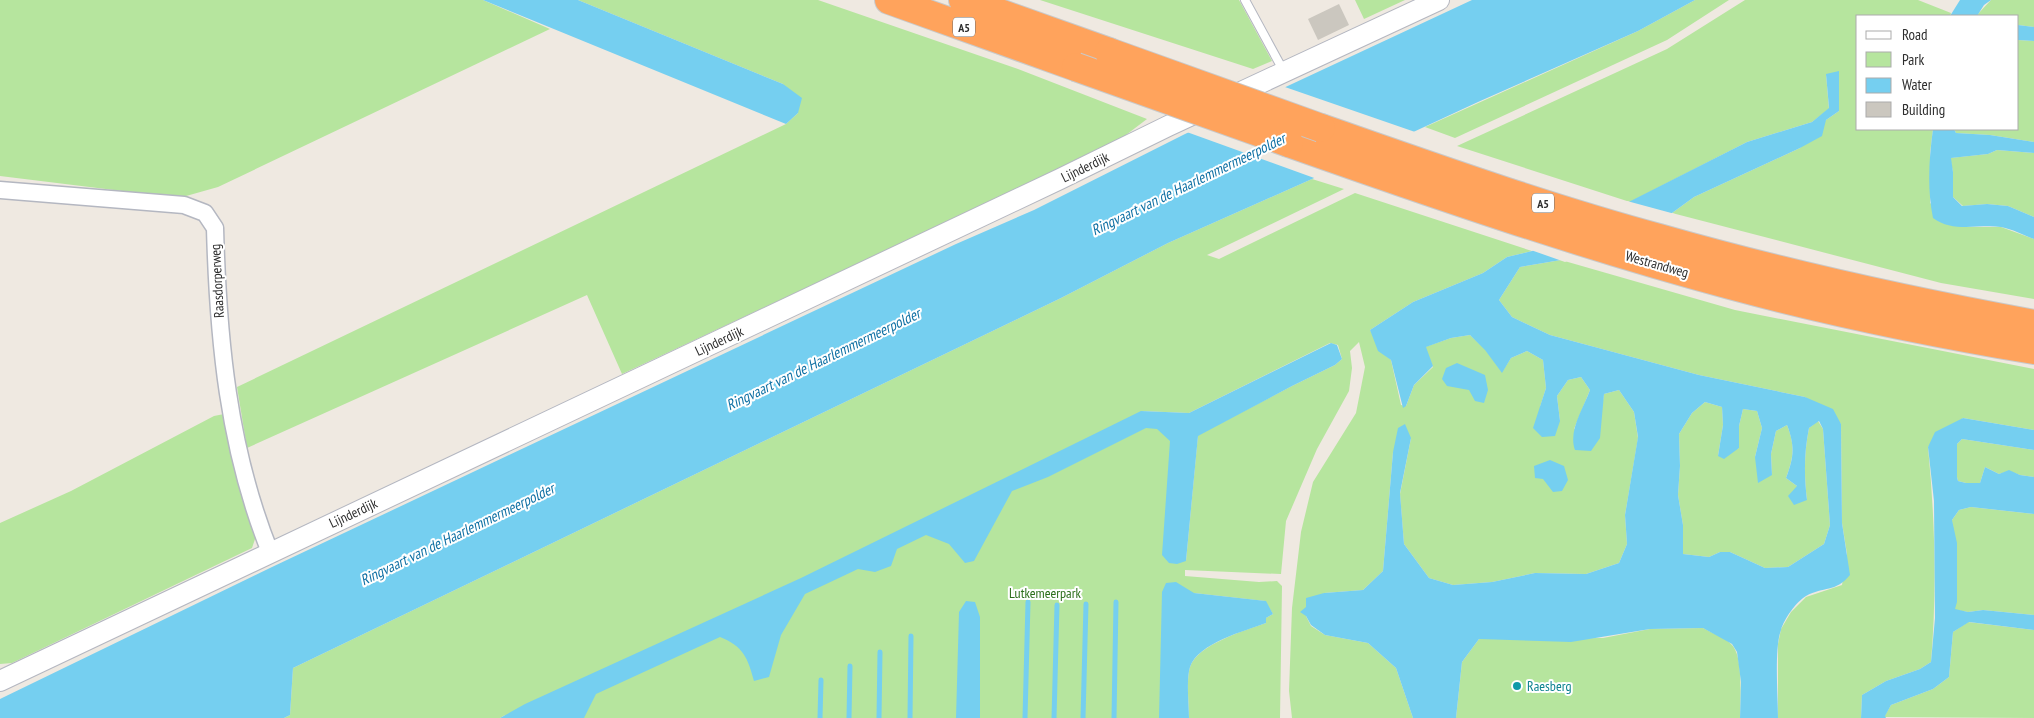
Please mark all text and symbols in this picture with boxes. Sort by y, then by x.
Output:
legend [1856,15,2019,130]
road number: A5 [953,18,975,36]
text: Road [1902,25,1928,44]
text: Park [1902,50,1924,69]
text: Water [1902,75,1933,94]
text: Building [1902,100,1945,119]
water label: Ringvaart van de Haarlemmermeerpolder [1088,128,1290,239]
street label: Lijnderdijk [1058,147,1112,186]
road number: A5 [1532,194,1554,212]
street label: Raasdorperweg [206,243,228,319]
street label: Westrandweg [1623,246,1691,282]
water label: Ringvaart van de Haarlemmermeerpolder [723,303,925,414]
street label: Lijnderdijk [692,322,747,360]
water label: Ringvaart van de Haarlemmermeerpolder [357,478,559,589]
street label: Lijnderdijk [326,494,381,532]
park label: Lutkemeerpark [1009,584,1082,602]
place label: Raesberg [1527,677,1572,695]
marker: Raesberg [1511,680,1523,692]

